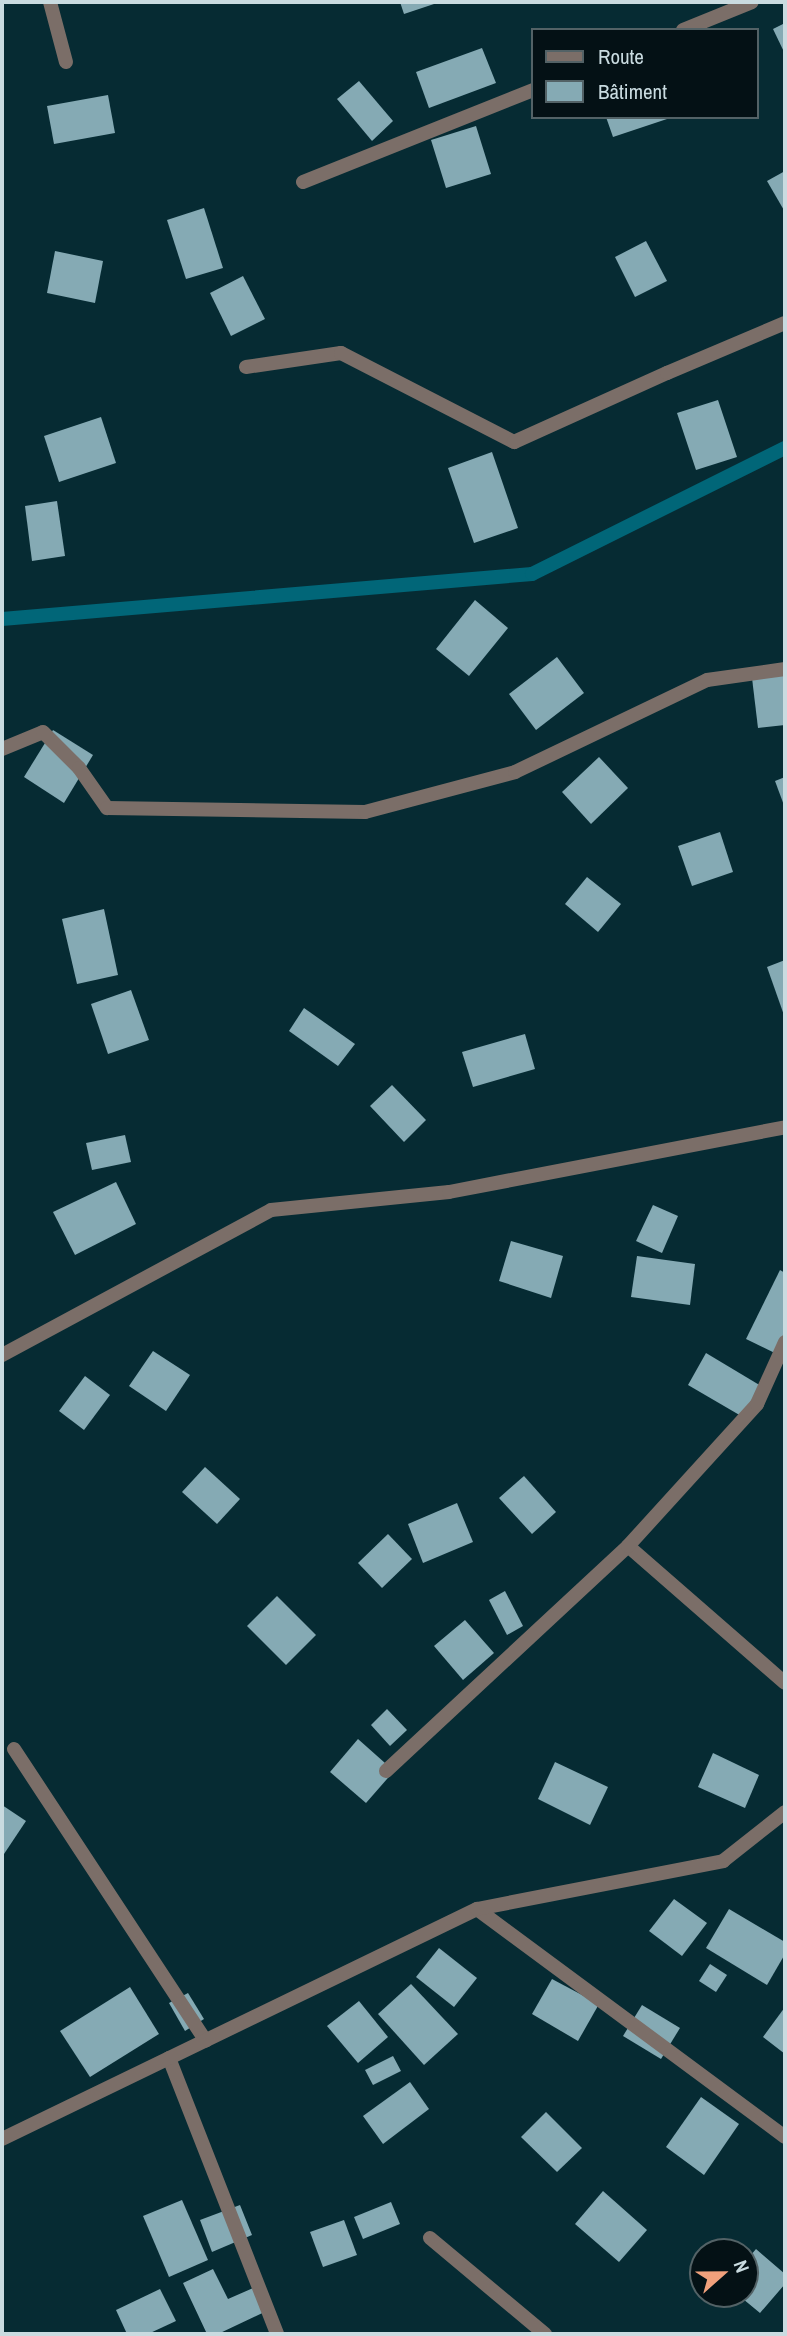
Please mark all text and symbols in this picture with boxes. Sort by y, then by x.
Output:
legend [532,28,759,119]
text: Route [598,42,644,71]
text: Bâtiment [598,77,667,106]
north arrow [689,2238,759,2308]
text: N [728,2256,756,2276]

